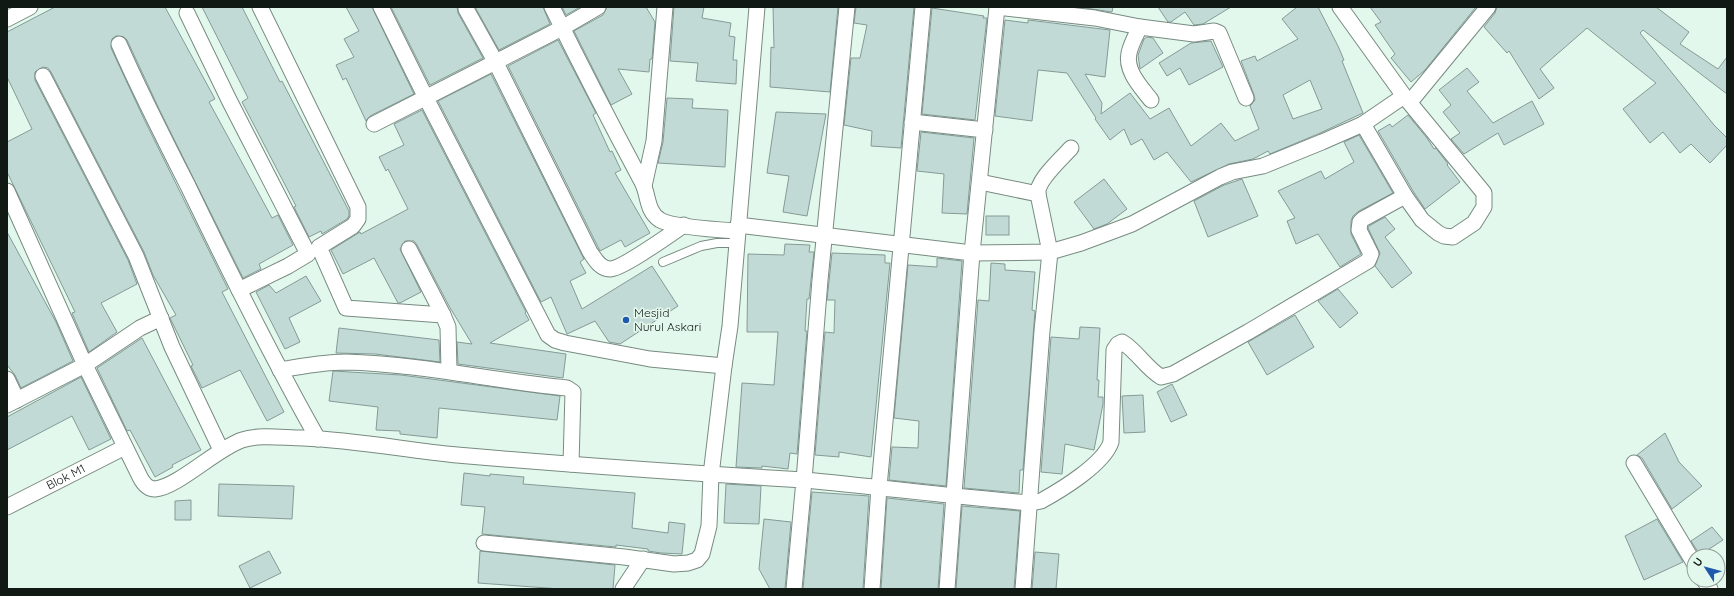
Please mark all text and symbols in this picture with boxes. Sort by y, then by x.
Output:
place label: Mesjid Nurul Askari [634,305,701,334]
marker: Mesjid Nurul Askari [621,315,631,325]
street label: Blok M1 [44,460,88,493]
north arrow [1686,548,1726,588]
text: U [1690,555,1706,569]

